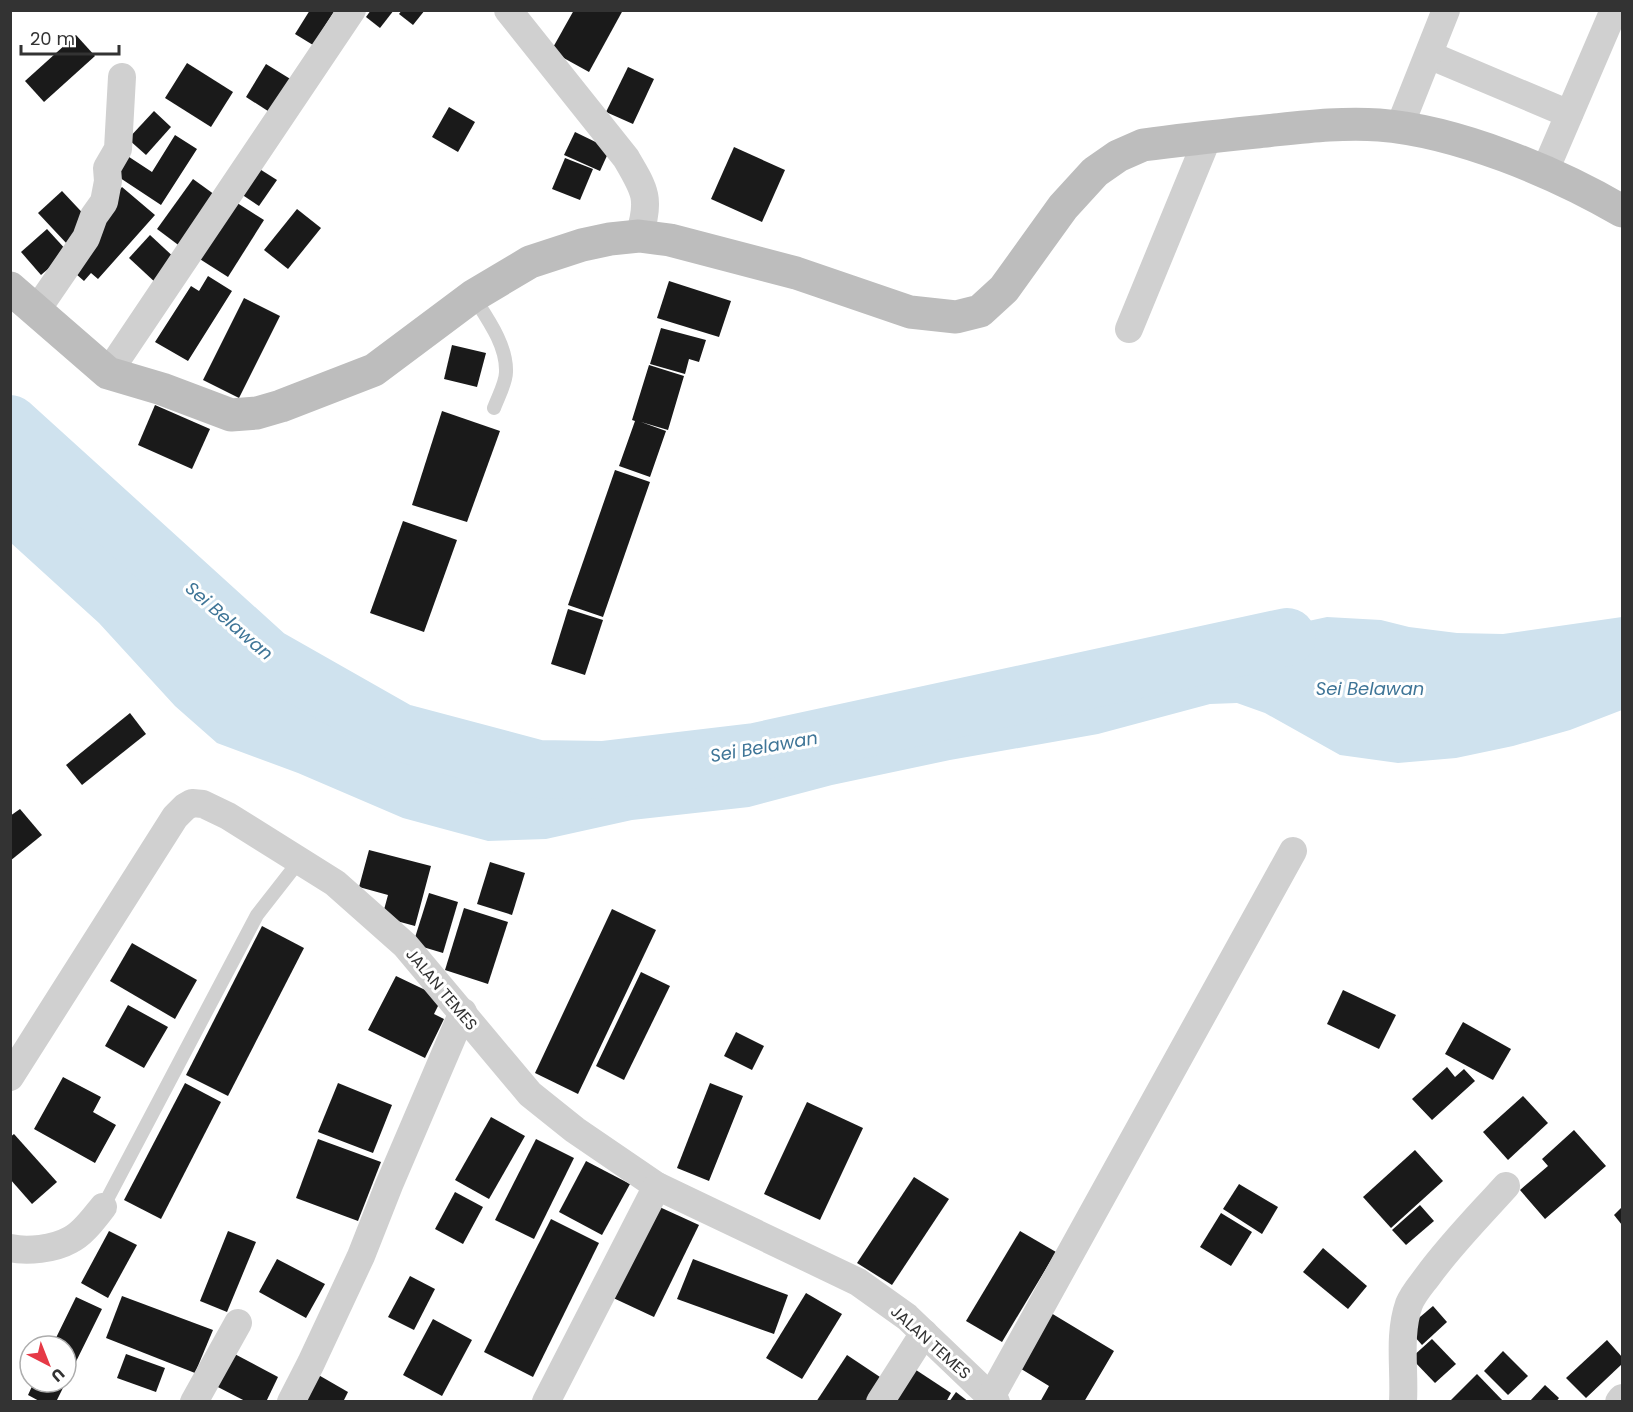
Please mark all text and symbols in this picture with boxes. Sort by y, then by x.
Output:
scale bar [21,18,118,56]
text: 20 m [30,26,75,51]
water label: Sei Belawan [180,576,279,666]
water label: Sei Belawan [1316,676,1424,701]
water label: Sei Belawan [708,725,820,768]
street label: JALAN TEMES [400,943,483,1035]
street label: JALAN TEMES [886,1300,976,1385]
north arrow [18,1334,78,1394]
text: U [46,1362,70,1387]

